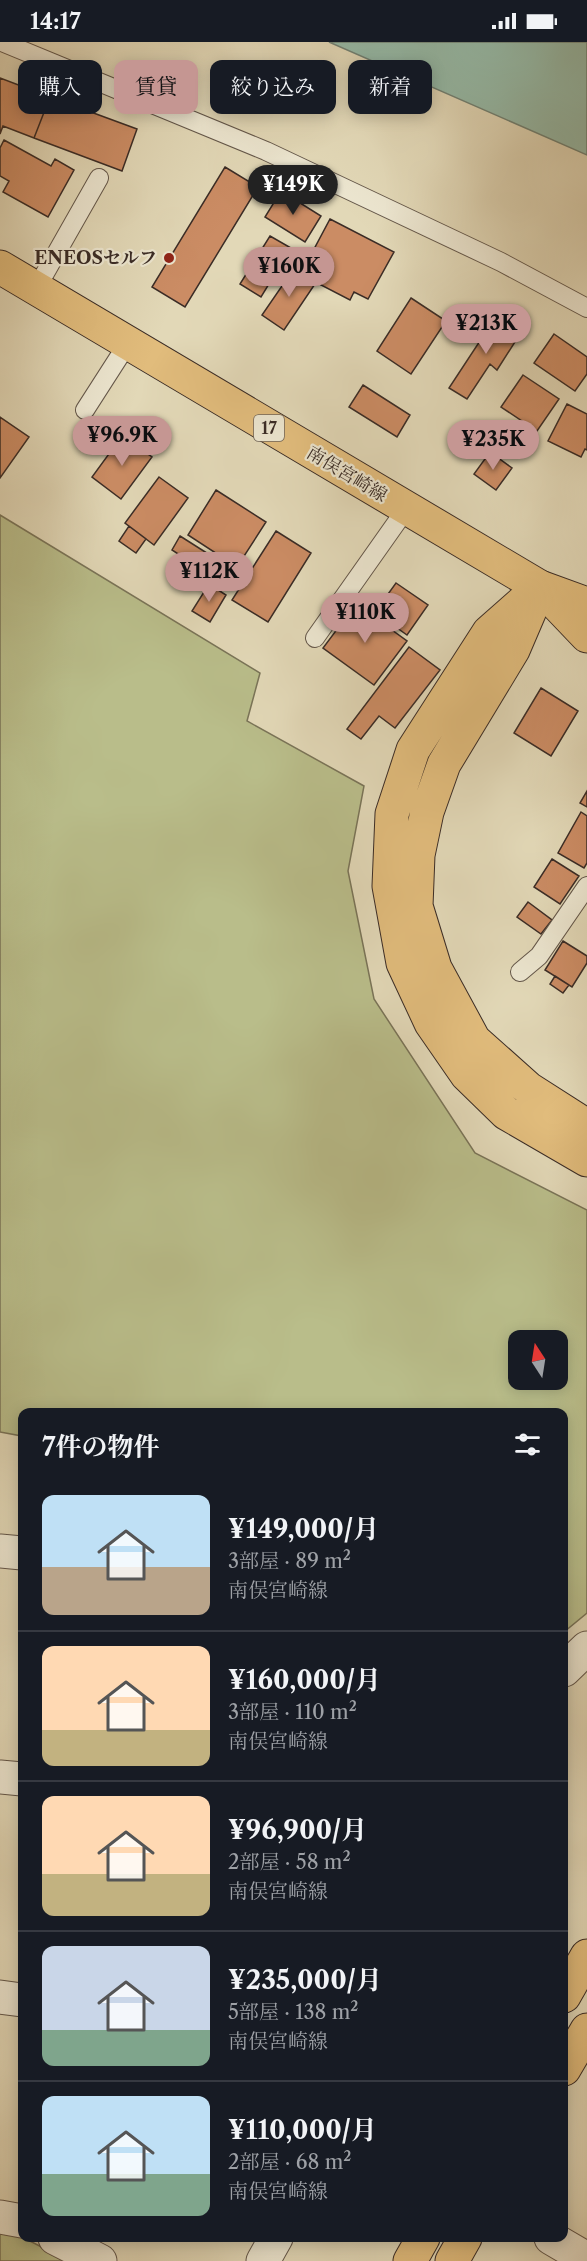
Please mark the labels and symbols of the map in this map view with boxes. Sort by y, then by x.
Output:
pin: ¥149K [251,165,335,216]
place label: ENEOSセルフ [34,247,157,269]
pin: ¥160K [247,247,331,298]
marker: ENEOSセルフ [162,251,176,265]
pin: ¥213K [444,304,528,355]
road number: 17 [254,415,284,441]
pin: ¥96.9K [73,416,171,467]
pin: ¥235K [451,420,535,471]
street label: 南俣宮崎線 [303,441,391,507]
pin: ¥112K [167,552,251,603]
pin: ¥110K [323,593,407,644]
north arrow [508,1330,568,1390]

